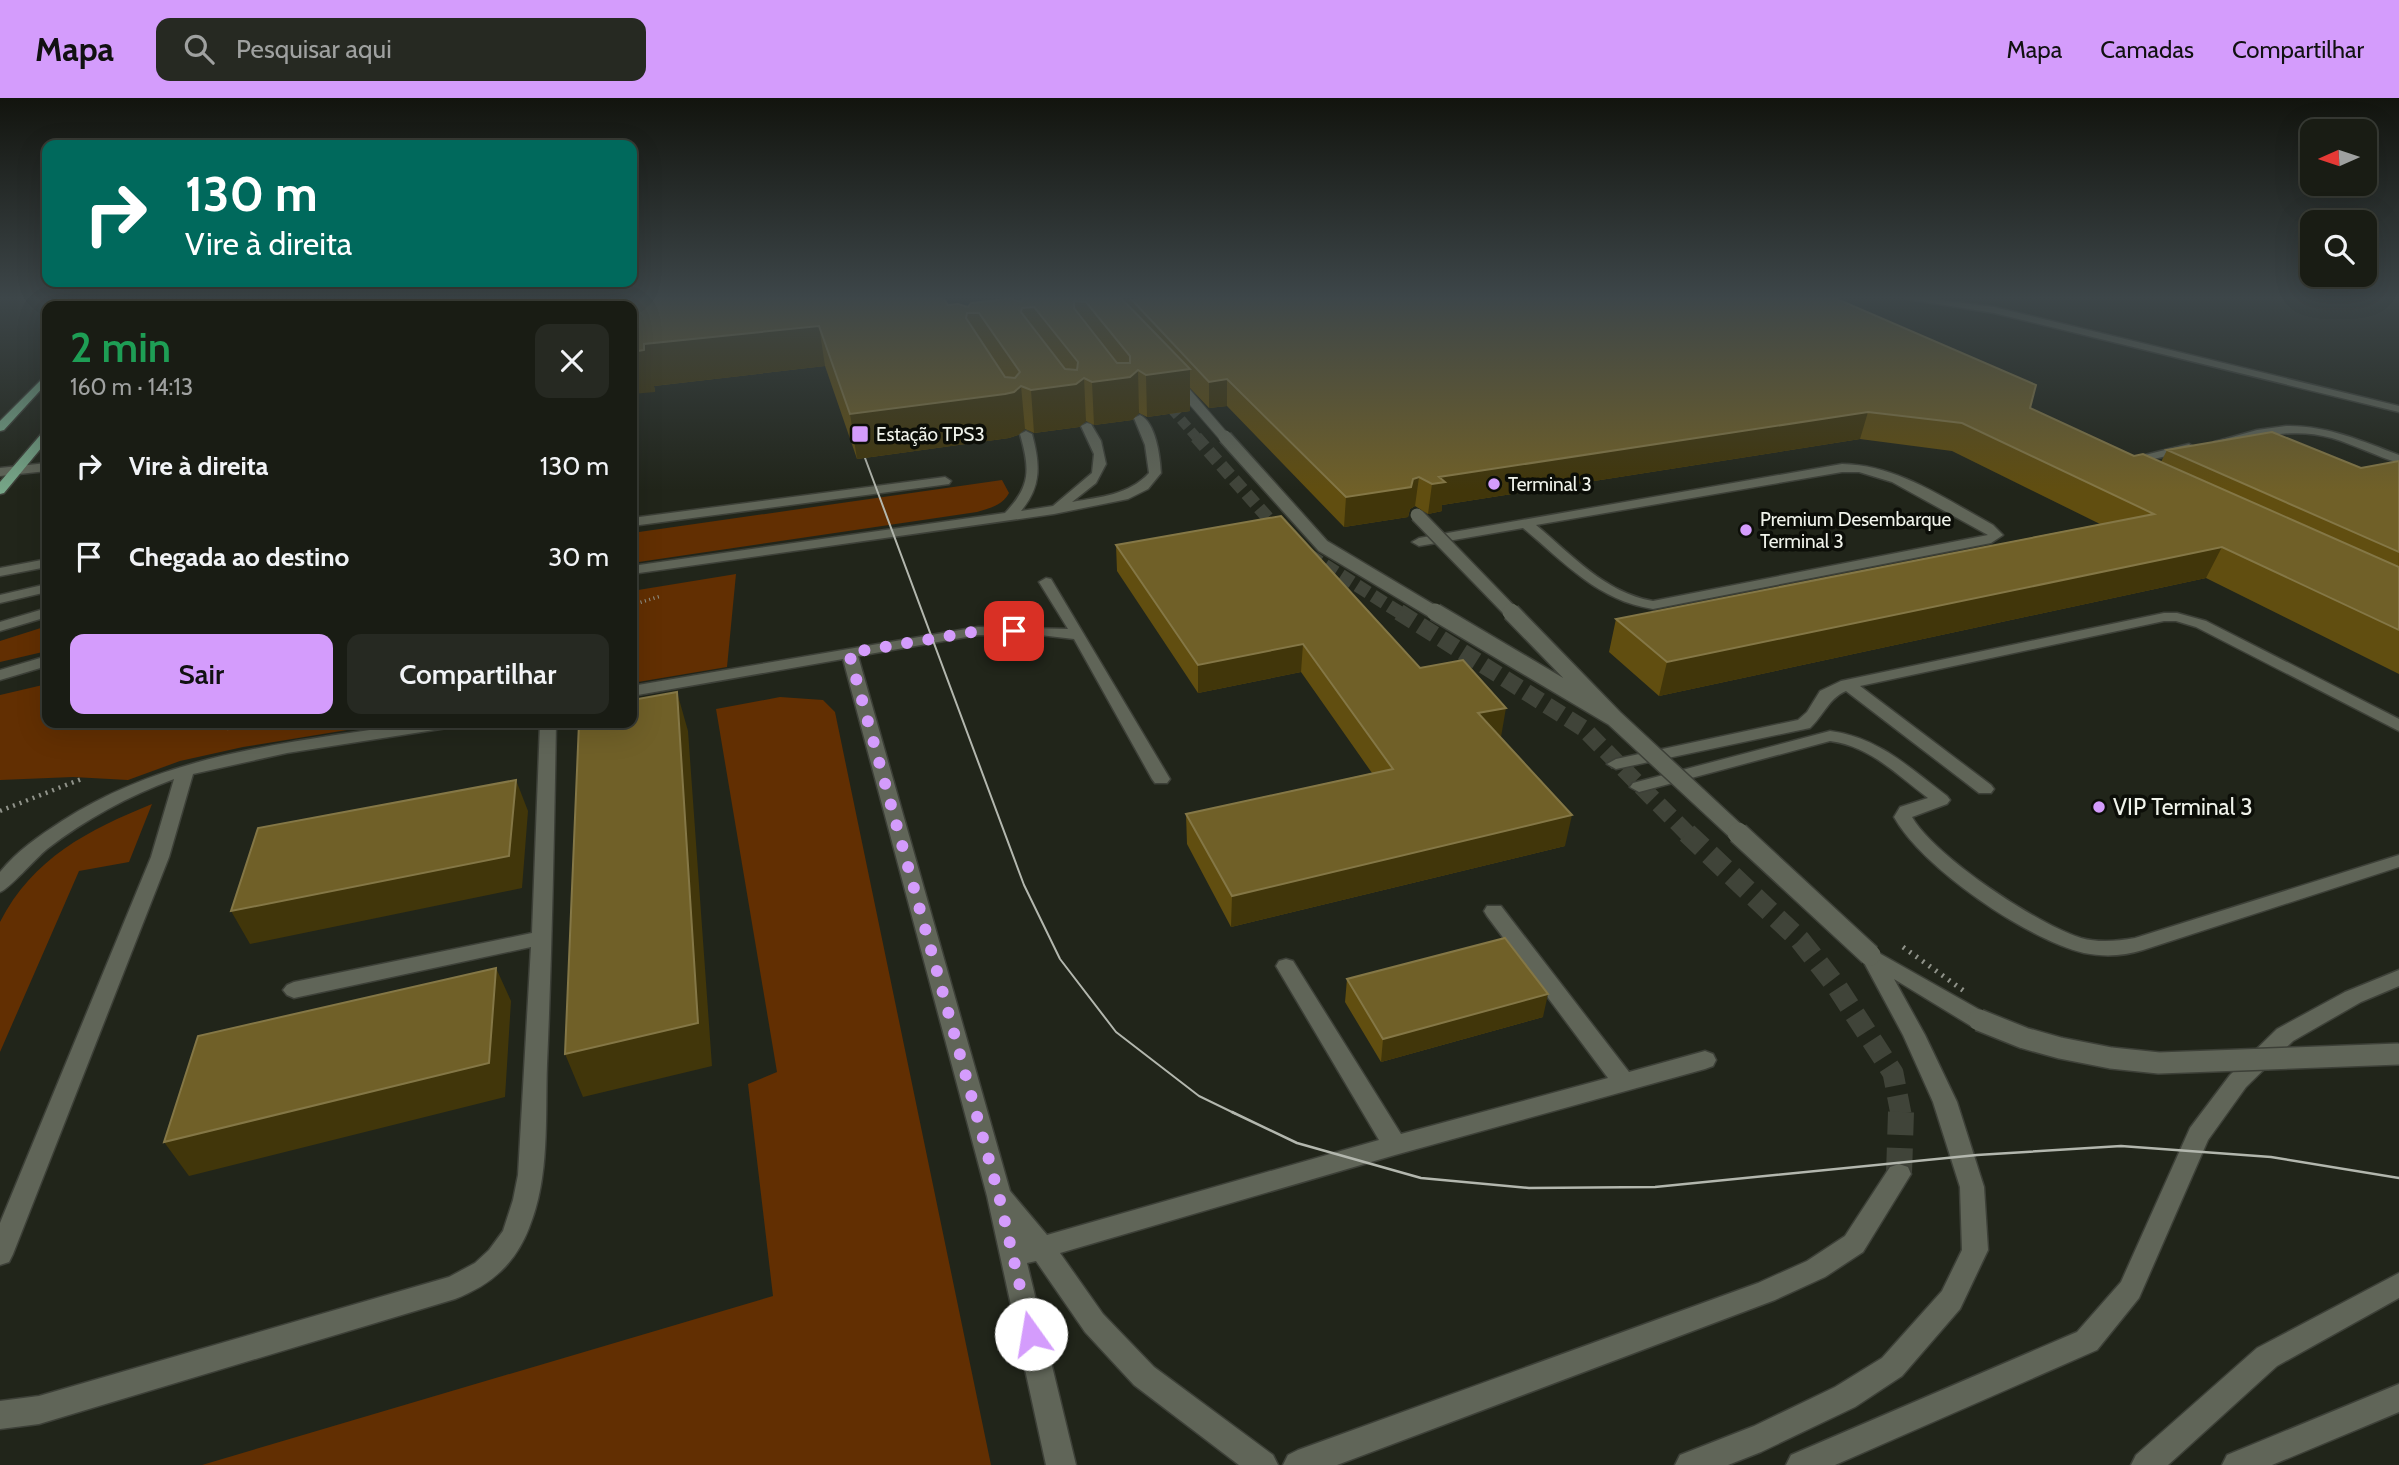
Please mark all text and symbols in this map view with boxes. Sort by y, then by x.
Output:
search box [156,18,646,81]
text: Mapa [35,29,114,69]
icon: search [180,30,218,68]
text: Pesquisar aqui [236,33,392,65]
text: Mapa [2006,35,2062,64]
text: Camadas [2100,35,2194,64]
text: Compartilhar [2232,35,2364,64]
north arrow [2300,119,2376,196]
map controls [2300,119,2377,287]
text: 130 m [185,164,318,223]
icon: right [70,168,161,259]
button: search [2300,210,2377,287]
text: Vire à direita [185,224,352,263]
text: 2 min [70,321,171,373]
button: close [535,324,609,398]
text: 160 m · 14:13 [70,373,193,401]
place label: Estação TPS3 [876,423,985,446]
marker: Estação TPS3 [850,424,870,444]
icon: right [70,447,108,485]
text: Vire à direita [129,450,269,482]
text: 130 m [540,450,609,482]
place label: Terminal 3 [1508,473,1592,496]
marker: Terminal 3 [1486,476,1502,492]
place label: Premium Desembarque Terminal 3 [1760,508,1951,553]
marker: Premium Desembarque Terminal 3 [1738,522,1754,538]
icon: arrive [70,538,108,576]
text: Chegada ao destino [129,541,349,573]
text: 30 m [548,541,609,573]
pin [984,601,1044,661]
icon: arrive [995,612,1033,650]
button: Sair [70,634,333,714]
button: Compartilhar [347,634,609,714]
place label: VIP Terminal 3 [2113,793,2253,821]
marker: VIP Terminal 3 [2091,799,2107,815]
position arrow [994,1297,1068,1371]

